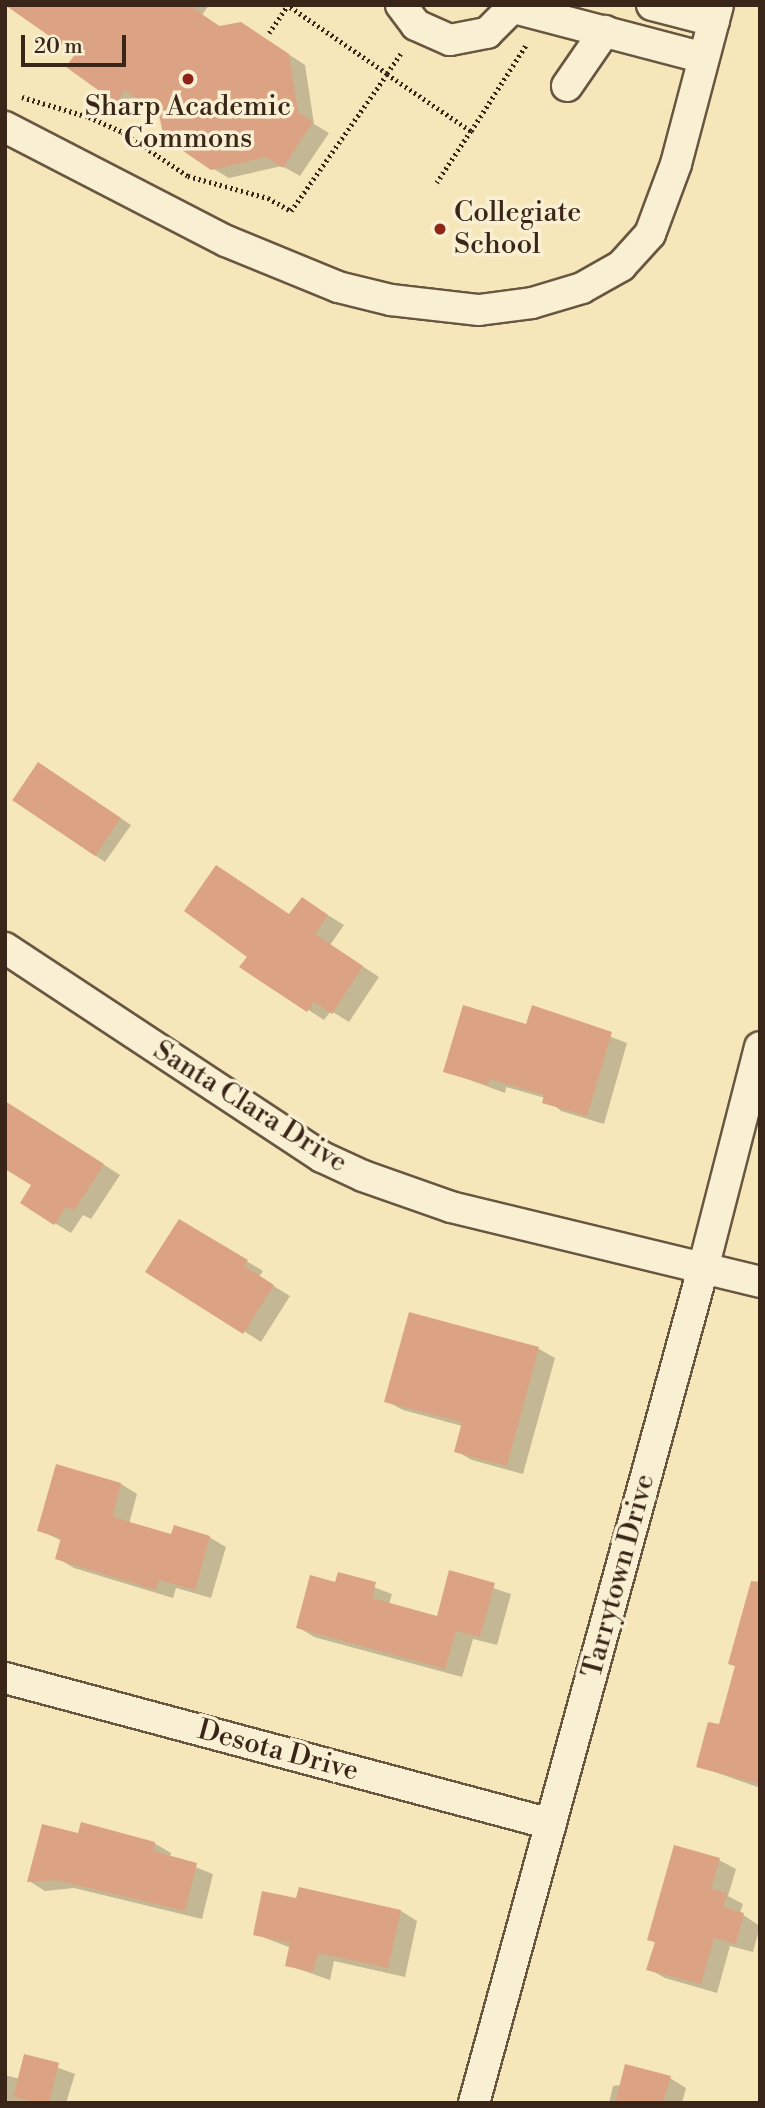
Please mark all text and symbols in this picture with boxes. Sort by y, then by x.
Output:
scale bar [24,21,130,65]
text: 20 m [34,34,83,60]
marker: Sharp Academic Commons [180,71,196,87]
place label: Sharp Academic Commons [85,90,291,156]
place label: Collegiate School [454,196,581,262]
marker: Collegiate School [432,221,448,237]
street label: Santa Clara Drive [147,1034,353,1180]
street label: Tarrytown Drive [576,1471,662,1681]
street label: Desota Drive [194,1713,362,1789]

